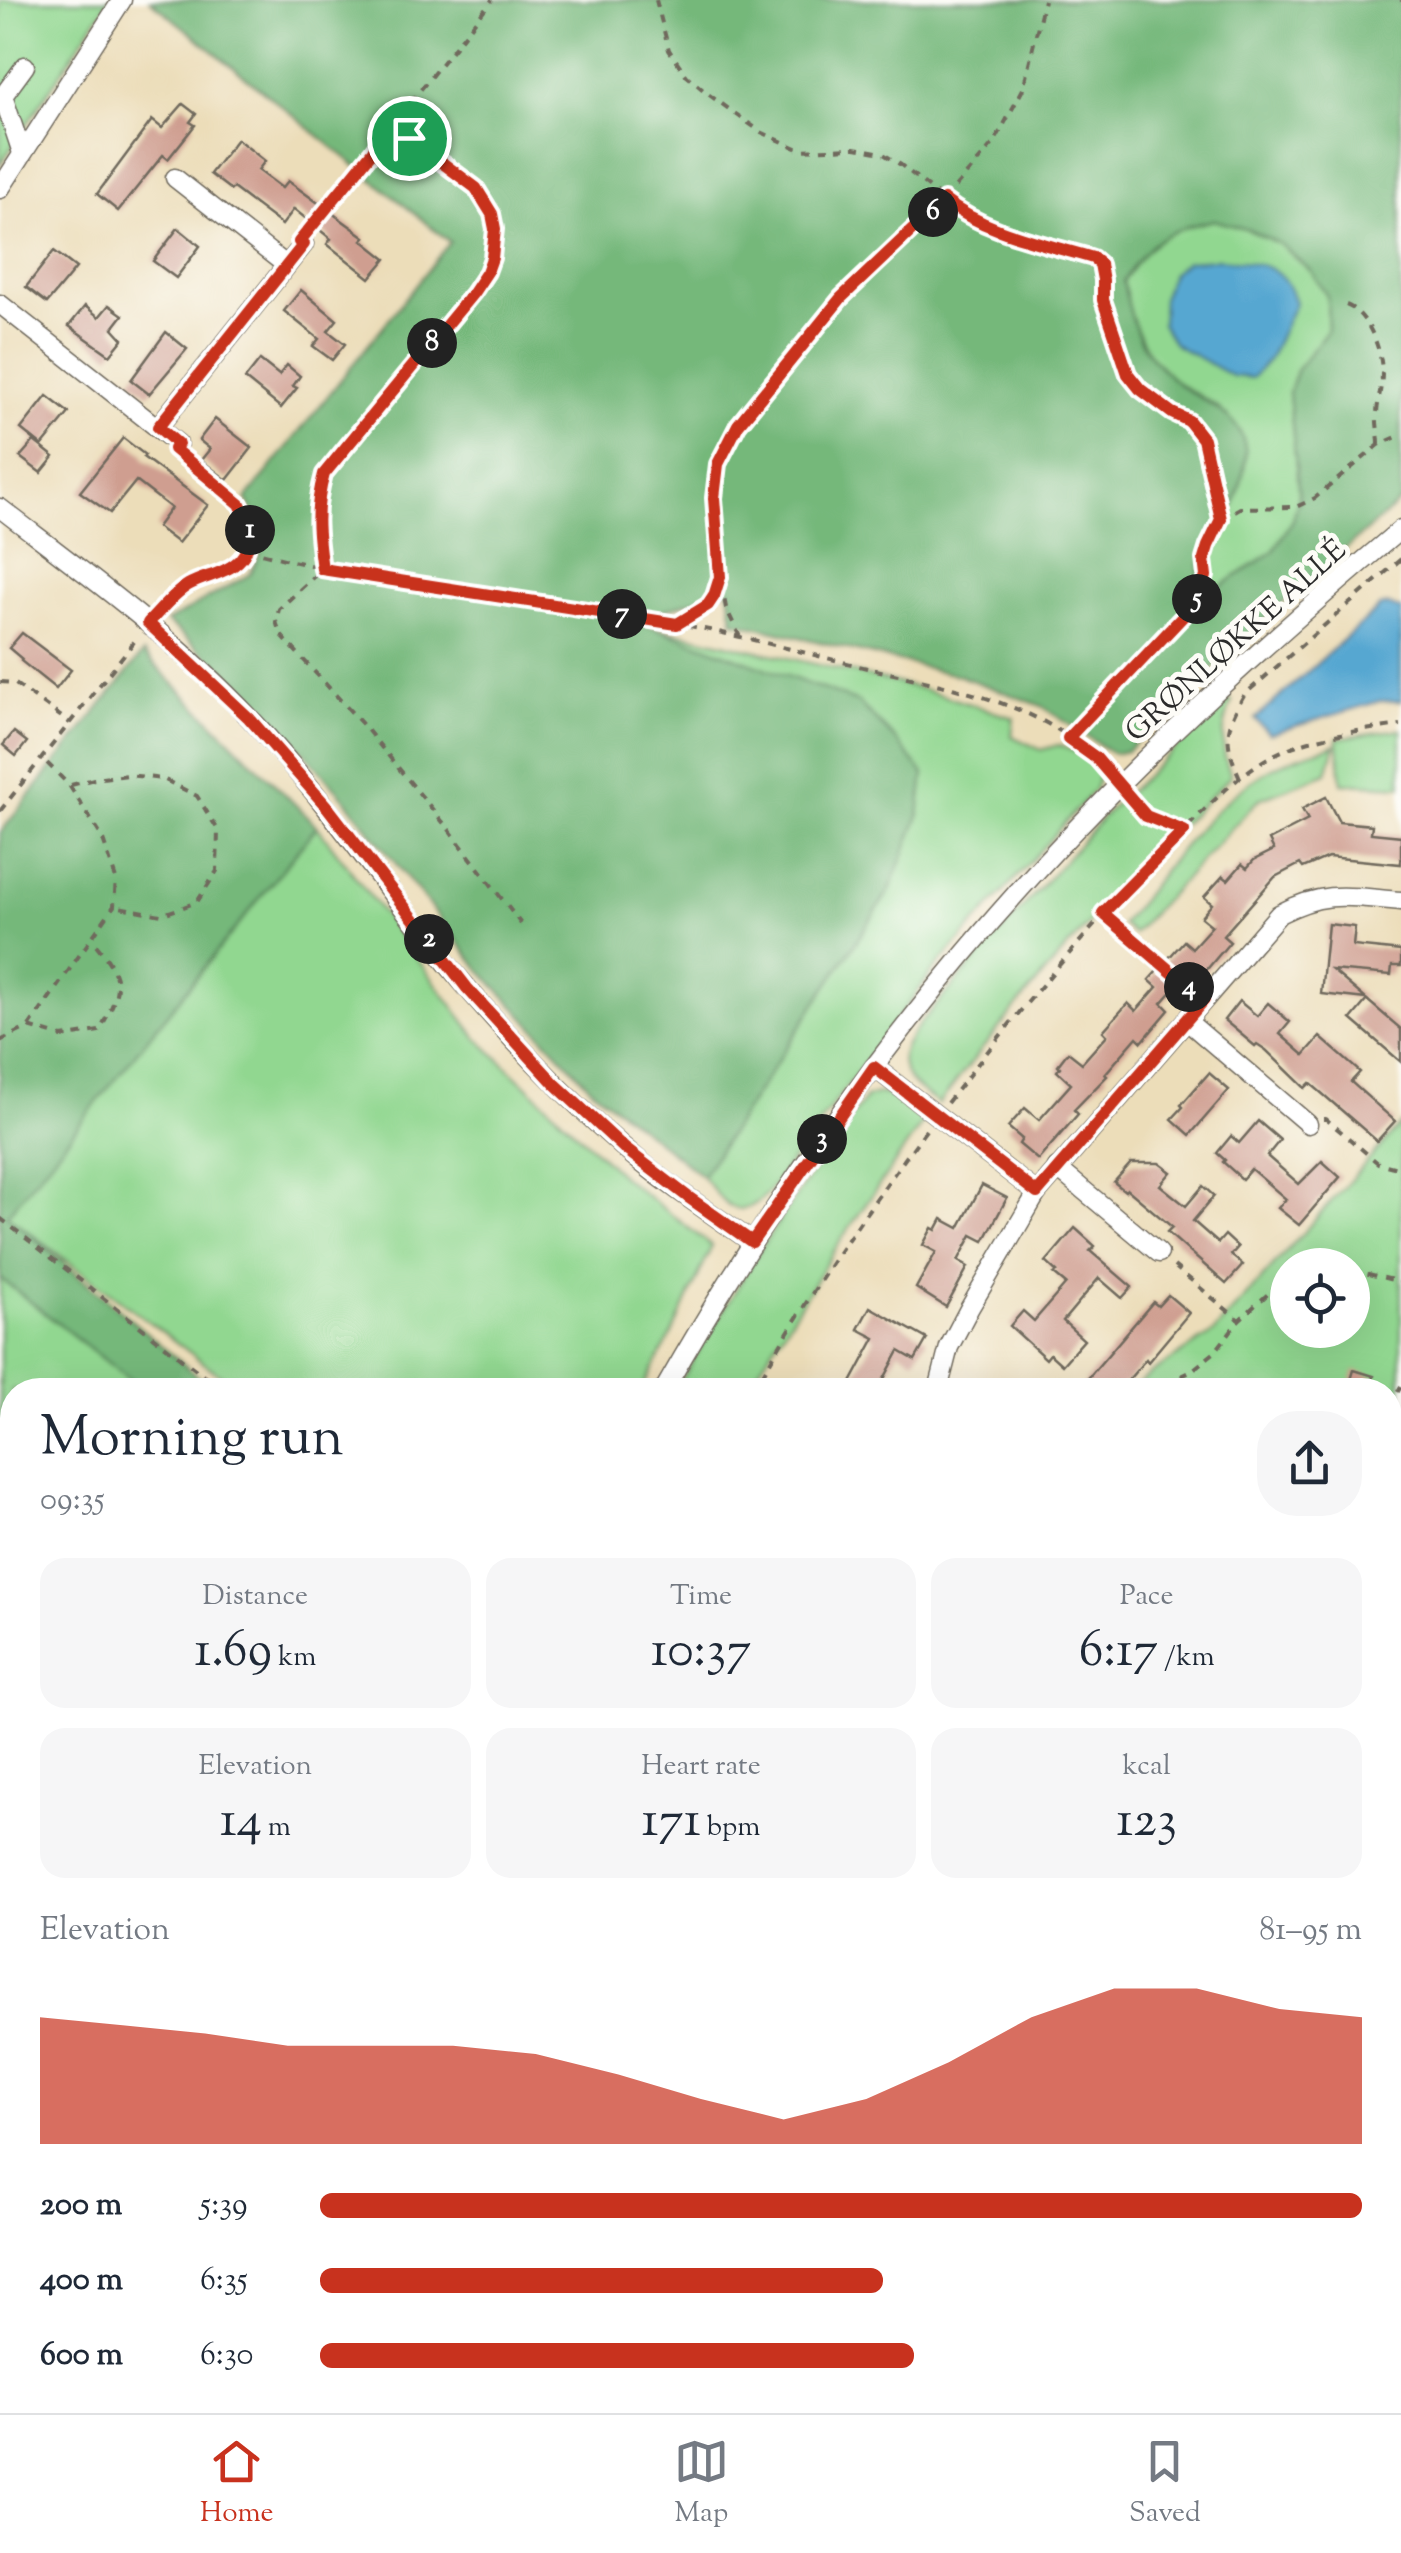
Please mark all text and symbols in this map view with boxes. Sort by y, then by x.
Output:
pin [367,96,452,181]
icon: arrive [382,111,437,166]
pin: 6 [908,187,958,237]
text: 6 [926,192,940,232]
pin: 8 [407,318,457,368]
text: 8 [425,323,439,363]
pin: 1 [225,505,275,555]
text: 1 [245,510,255,550]
street label: GRØNLØKKE ALLÉ [1117,531,1357,753]
pin: 5 [1172,574,1222,624]
text: 5 [1192,579,1202,619]
pin: 7 [597,589,647,639]
text: 7 [615,594,629,634]
pin: 2 [404,914,454,964]
text: 2 [422,919,436,959]
pin: 4 [1164,962,1214,1012]
text: 4 [1182,967,1196,1007]
pin: 3 [797,1114,847,1164]
text: 3 [816,1119,828,1159]
map controls [1270,1248,1370,1348]
button: locate [1270,1248,1370,1348]
text: Morning run [40,1401,344,1480]
button: share [1257,1411,1362,1516]
text: 09:35 [40,1478,105,1524]
text: Distance [203,1577,308,1617]
text: Time [670,1577,732,1617]
text: Pace [1120,1577,1173,1617]
text: 1.69 [194,1617,272,1689]
text: 10:37 [651,1617,751,1689]
text: 6:17 [1079,1617,1158,1689]
text: km [272,1638,316,1678]
text: /km [1158,1638,1215,1678]
text: Elevation [199,1747,312,1787]
text: Heart rate [641,1747,761,1787]
text: kcal [1123,1747,1171,1787]
text: 14 [220,1787,262,1859]
text: 171 [642,1787,701,1859]
text: 123 [1116,1787,1177,1859]
text: m [262,1808,291,1848]
text: bpm [701,1808,760,1848]
text: Elevation [40,1908,170,1954]
text: 81–95 m [1259,1908,1362,1954]
text: 200 m [40,2183,122,2229]
text: 5:39 [200,2183,247,2229]
text: 400 m [40,2258,123,2304]
text: 6:35 [200,2258,248,2304]
text: 600 m [40,2333,123,2379]
text: 6:30 [200,2333,253,2379]
tab: Home [200,2434,274,2534]
tab: Map [674,2434,729,2534]
tab: Saved [1129,2434,1201,2534]

